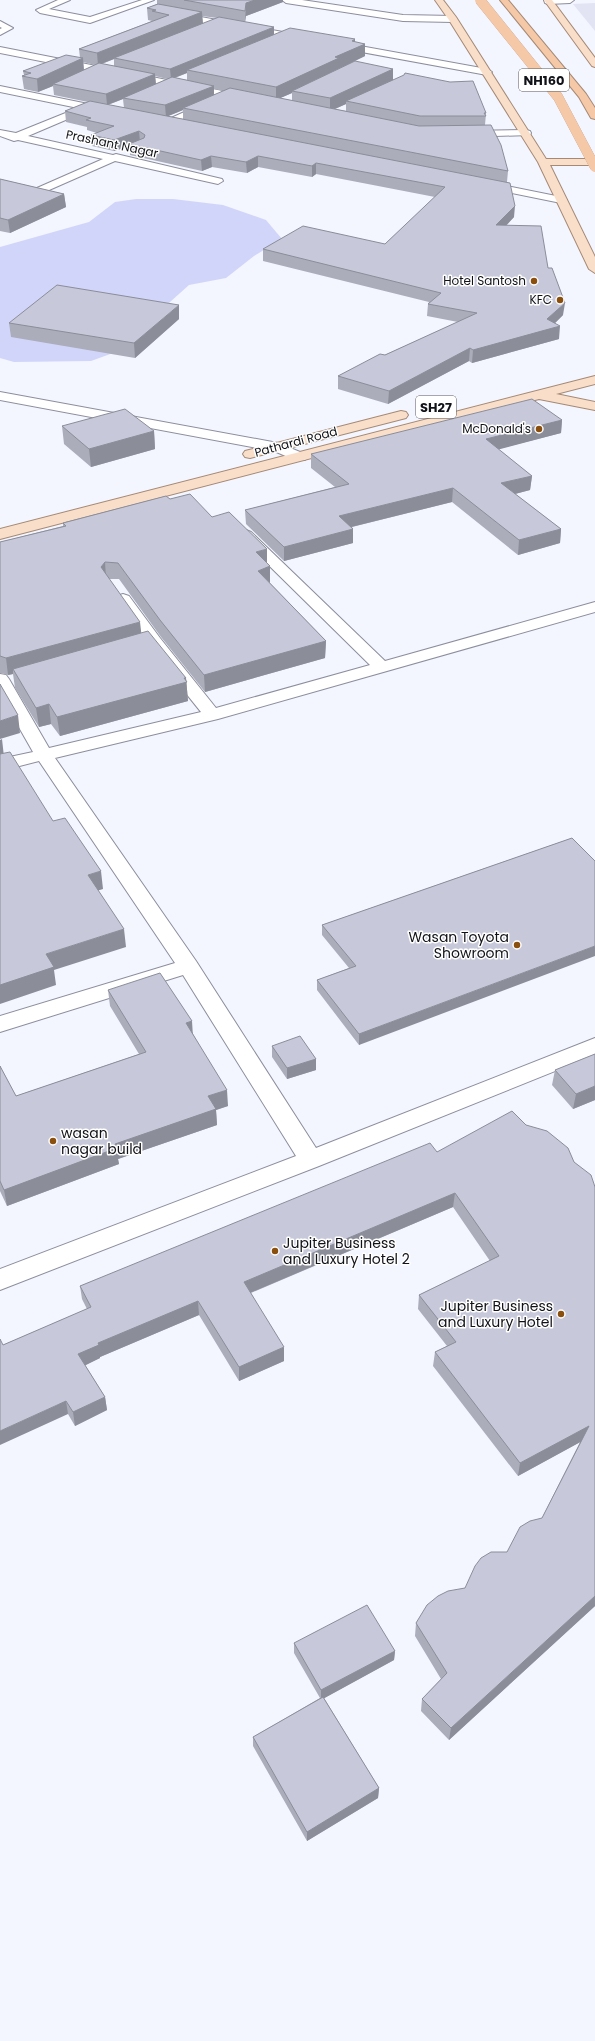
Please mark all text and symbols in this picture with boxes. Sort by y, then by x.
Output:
road number: NH160 [519,69,569,91]
street label: Prashant Nagar [64,125,160,162]
place label: Hotel Santosh [443,272,526,289]
marker: Hotel Santosh [529,276,539,286]
place label: KFC [529,291,552,308]
marker: KFC [555,295,565,305]
road number: SH27 [416,396,456,418]
place label: McDonald's [462,420,531,437]
street label: Pathardi Road [253,422,339,461]
marker: McDonald's [534,424,544,434]
place label: Wasan Toyota Showroom [408,927,509,963]
marker: Wasan Toyota Showroom [512,940,522,950]
place label: wasan nagar build [61,1123,142,1159]
marker: wasan nagar build [48,1136,58,1146]
place label: Jupiter Business and Luxury Hotel 2 [283,1233,410,1269]
marker: Jupiter Business and Luxury Hotel 2 [270,1246,280,1256]
place label: Jupiter Business and Luxury Hotel [438,1296,553,1332]
marker: Jupiter Business and Luxury Hotel [556,1309,566,1319]

